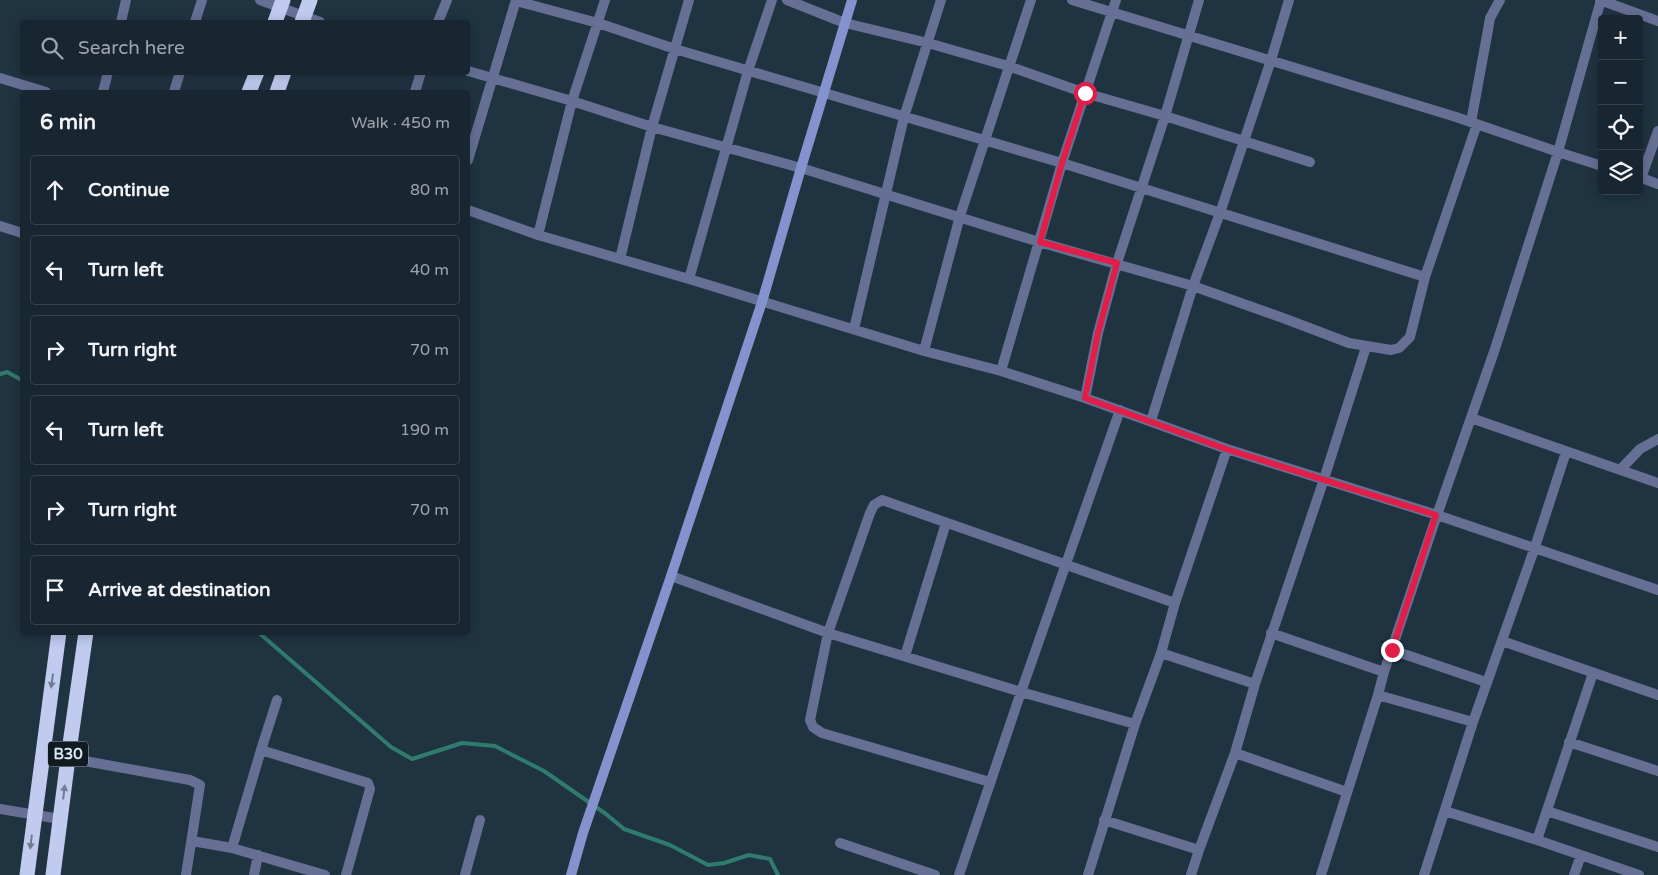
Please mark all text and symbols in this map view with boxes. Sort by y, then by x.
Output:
map controls [1598,15,1643,195]
button: + [1598,15,1643,60]
search box [20,20,470,75]
icon: search [38,34,66,62]
text: Search here [78,37,185,59]
button: − [1598,60,1643,105]
route start [1074,82,1097,105]
button: locate [1598,105,1643,150]
text: 6 min [40,110,96,135]
text: Walk · 450 m [351,113,450,133]
button: layers [1598,150,1643,195]
icon: ahead [41,176,69,204]
text: Continue [88,179,170,201]
text: 80 m [410,180,449,200]
icon: left [41,256,69,284]
text: Turn left [88,259,164,281]
text: 40 m [410,260,449,280]
icon: right [41,336,69,364]
text: Turn right [88,339,176,361]
text: 70 m [410,340,449,360]
icon: left [41,416,69,444]
text: Turn left [88,419,164,441]
text: 190 m [400,420,449,440]
icon: right [41,496,69,524]
text: Turn right [88,499,176,521]
text: 70 m [410,500,449,520]
icon: arrive [41,576,69,604]
text: Arrive at destination [88,579,271,601]
route end [1381,639,1404,662]
one-way arrow [48,673,56,689]
road number: B30 [48,742,88,766]
one-way arrow [60,784,68,800]
one-way arrow [27,834,35,850]

